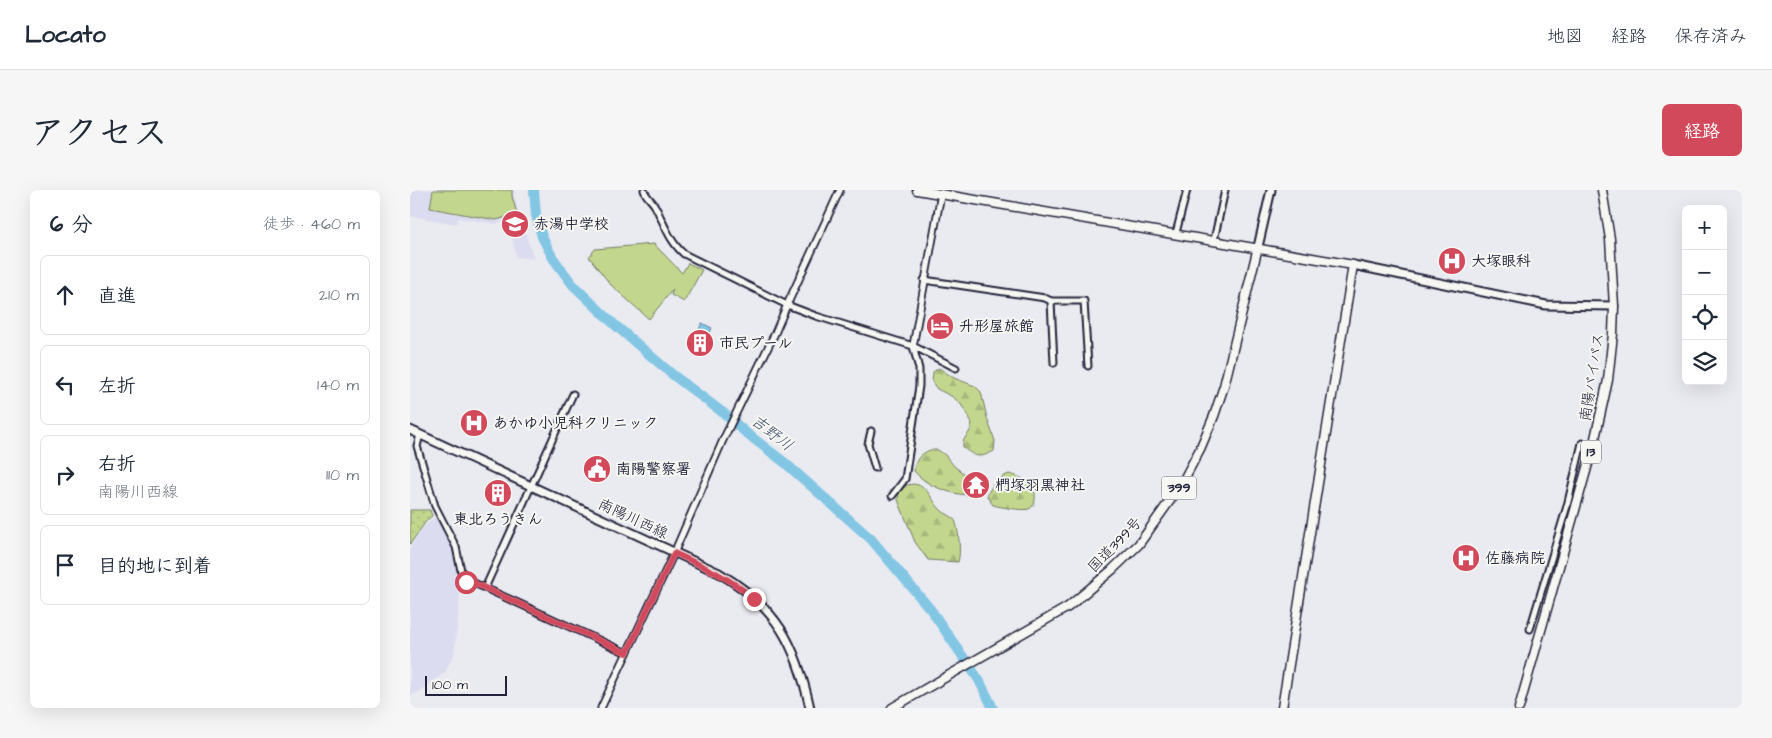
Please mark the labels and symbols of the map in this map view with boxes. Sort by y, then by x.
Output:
school or university icon: 赤湯中学校 [500,209,530,239]
place label: 赤湯中学校 [534,214,609,235]
hospital icon: 大塚眼科 [1437,246,1467,276]
place label: 大塚眼科 [1471,251,1531,272]
hotel icon: 升形屋旅館 [925,311,955,341]
place label: 升形屋旅館 [959,316,1034,337]
building icon: 市民プール [685,328,715,358]
street label: 南陽バイパス [1575,331,1609,423]
place label: 市民プール [719,333,793,354]
hospital icon: あかゆ小児科クリニック [459,408,489,438]
water label: 吉野川 [746,410,798,456]
place label: あかゆ小児科クリニック [493,413,658,434]
road number: 13 [1581,440,1601,464]
public building icon: 南陽警察署 [582,454,612,484]
place label: 南陽警察署 [616,459,691,480]
temple icon: 椚塚羽黒神社 [961,470,991,500]
place label: 椚塚羽黒神社 [995,475,1085,496]
road number: 399 [1162,476,1196,500]
building icon: 東北ろうきん [483,478,513,508]
street label: 南陽川西線 [595,494,671,544]
place label: 東北ろうきん [453,509,543,530]
street label: 国道399号 [1083,513,1147,577]
hospital icon: 佐藤病院 [1451,543,1481,573]
place label: 佐藤病院 [1485,548,1545,569]
route start [455,571,478,594]
route end [743,588,766,611]
scale bar [425,673,508,696]

